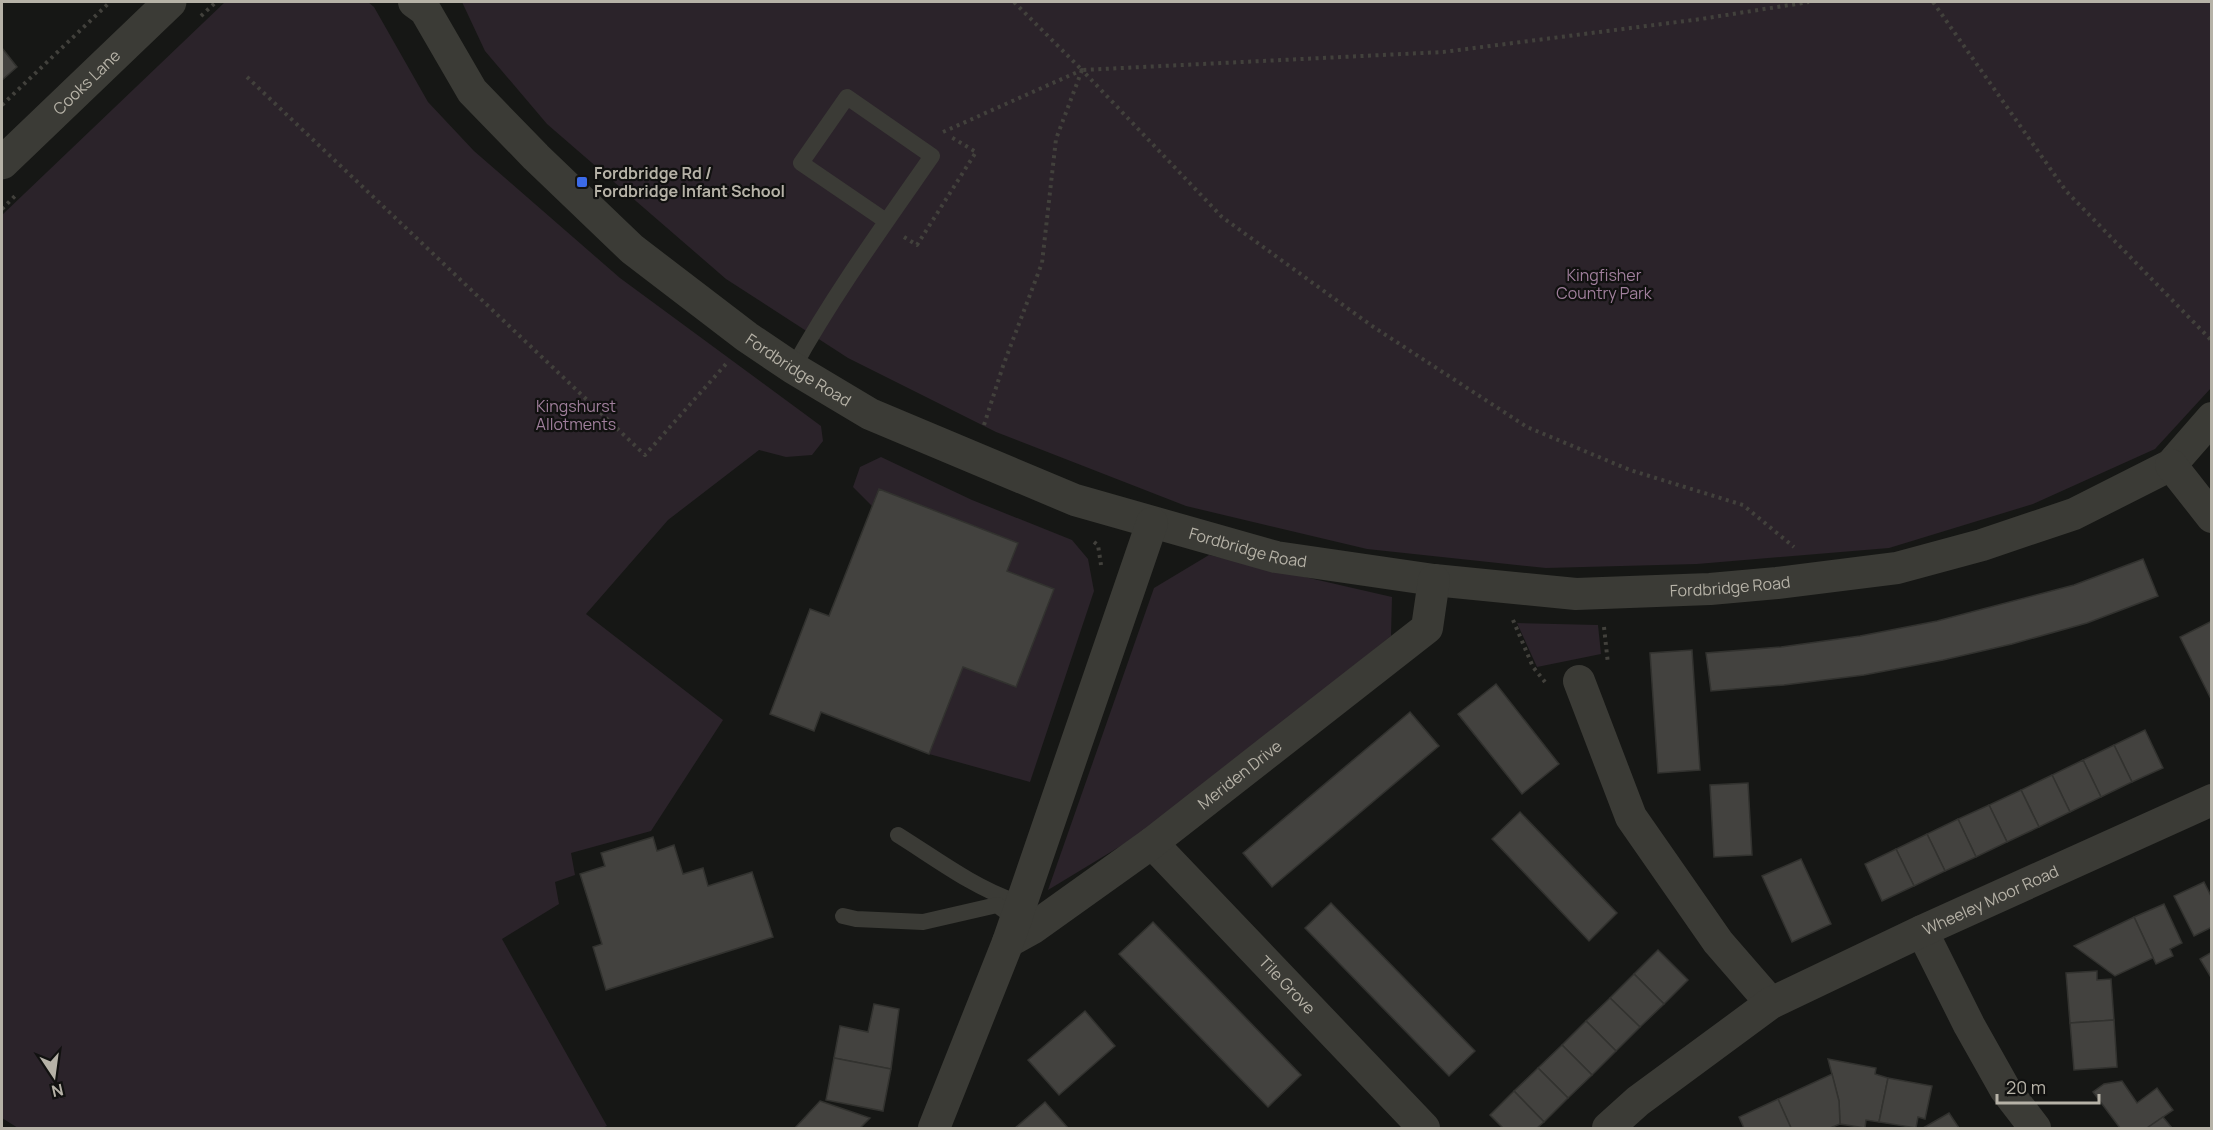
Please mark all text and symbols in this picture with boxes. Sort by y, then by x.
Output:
street label: Cooks Lane [48,44,125,120]
place label: Fordbridge Rd / Fordbridge Infant School [594,162,785,202]
marker: Fordbridge Rd / Fordbridge Infant School [575,175,589,189]
park label: Kingfisher Country Park [1556,264,1653,304]
street label: Fordbridge Road [741,328,855,411]
park label: Kingshurst Allotments [536,395,616,435]
street label: Fordbridge Road [1187,522,1308,572]
street label: Fordbridge Road [1669,570,1792,601]
street label: Meriden Drive [1193,735,1286,814]
street label: Wheeley Moor Road [1919,860,2062,940]
street label: Tile Grove [1254,951,1320,1019]
north arrow [24,1046,84,1106]
scale bar [1997,1067,2099,1105]
text: 20 m [2006,1075,2046,1099]
text: N [49,1079,65,1103]

